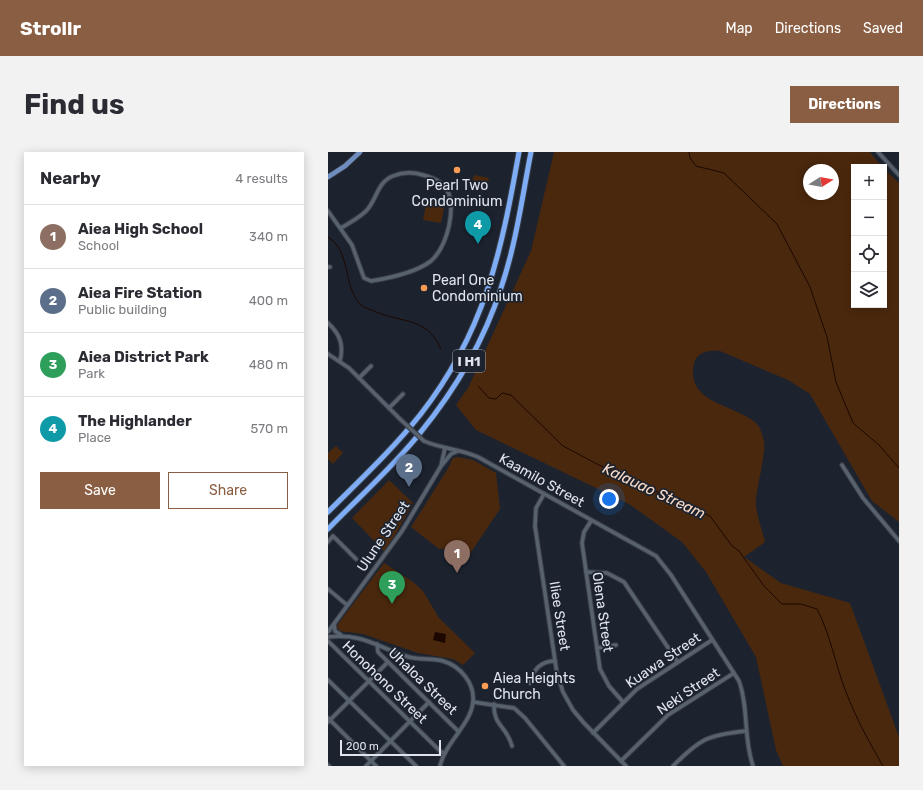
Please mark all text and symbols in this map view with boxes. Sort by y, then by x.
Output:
text: Strollr [20,17,81,40]
text: Map [726,20,753,37]
text: Directions [775,20,841,37]
text: Saved [863,20,903,37]
button: Directions [790,86,899,123]
text: Find us [24,88,124,121]
north arrow [803,164,839,200]
map controls [851,164,887,308]
button: + [851,164,887,200]
marker: Pearl Two Condominium [452,165,462,175]
text: Nearby [40,168,101,188]
text: 4 results [235,171,288,186]
place label: Pearl Two Condominium [412,177,502,210]
button: − [851,200,887,236]
pin: 4 [465,211,491,244]
text: Aiea High School [78,220,203,238]
text: 1 [50,229,56,244]
text: 340 m [249,229,288,244]
button: locate [851,236,887,272]
text: School [78,238,119,253]
place label: Pearl One Condominium [432,272,523,305]
button: layers [851,272,887,308]
marker: Pearl One Condominium [419,283,429,293]
text: Aiea Fire Station [78,284,202,302]
text: 2 [49,293,57,308]
text: 400 m [249,293,288,308]
text: Public building [78,302,167,317]
text: Aiea District Park [78,348,209,366]
road number: I H1 [453,350,485,372]
text: 3 [49,357,57,372]
text: 480 m [249,357,288,372]
text: Park [78,366,105,381]
text: The Highlander [78,412,192,430]
text: 4 [49,421,57,436]
text: 570 m [251,421,288,436]
text: Place [78,430,111,445]
street label: Kaamilo Street [496,450,588,511]
pin: 2 [396,454,422,487]
water label: Kalauao Stream [600,459,708,523]
button: Save [40,472,160,509]
button: Share [168,472,288,509]
your location [599,489,619,509]
street label: Ulune Street [353,497,414,575]
pin: 1 [444,540,470,573]
pin: 3 [379,571,405,604]
street label: Olena Street [588,571,617,654]
street label: Iliee Street [546,580,573,653]
street label: Kuawa Street [623,629,704,692]
street label: Honohono Street [339,638,431,728]
street label: Uhaloa Street [385,644,461,719]
street label: Neki Street [654,664,723,719]
place label: Aiea Heights Church [493,670,575,703]
marker: Aiea Heights Church [480,681,490,691]
scale bar [340,738,441,757]
text: 200 m [346,740,379,753]

